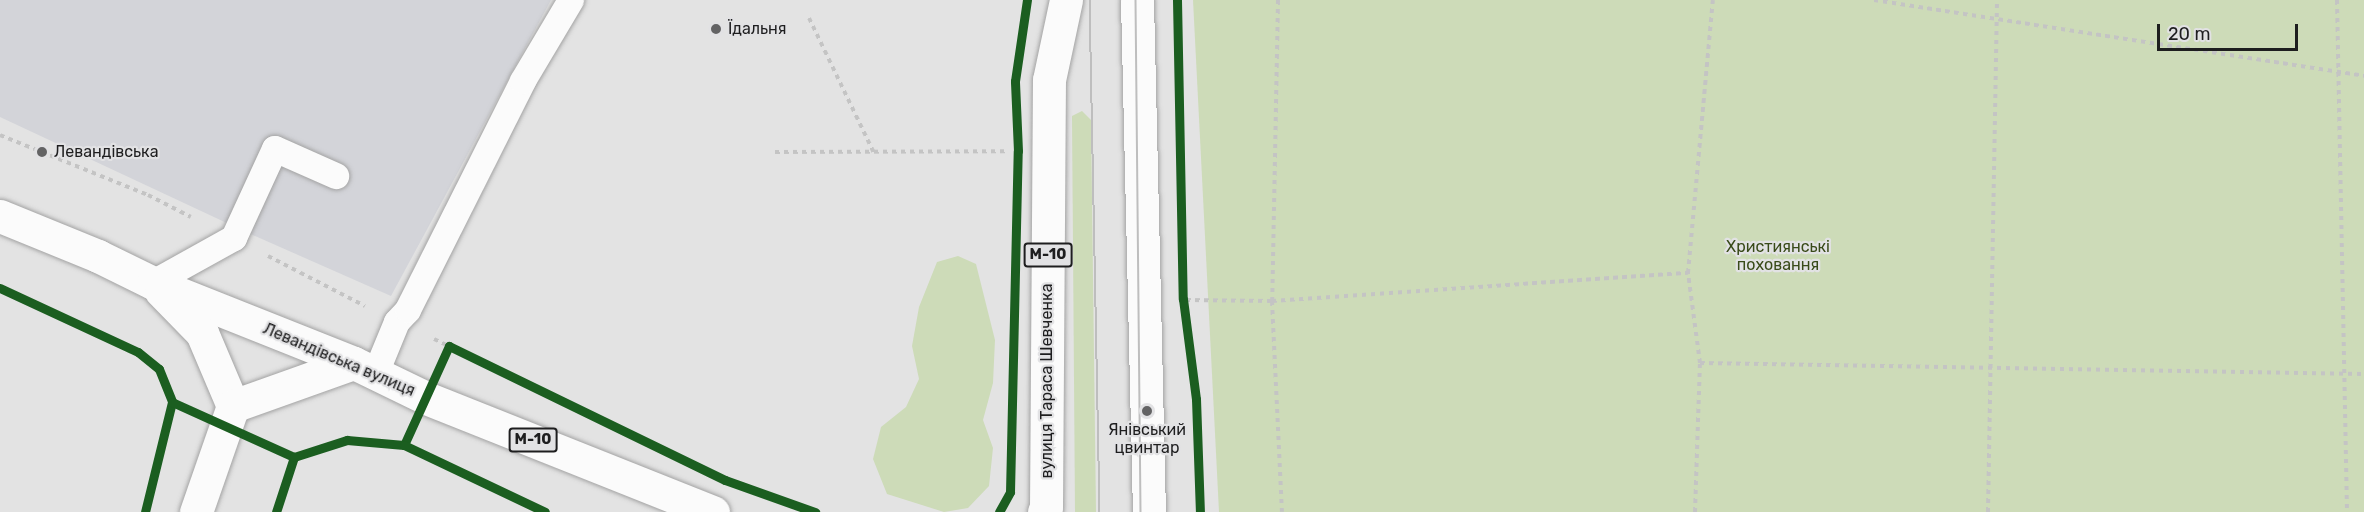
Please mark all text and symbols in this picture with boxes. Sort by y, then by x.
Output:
scale bar [2160,12,2301,50]
place label: Їдальня [728,19,787,39]
marker: Їдальня [709,22,723,36]
text: 20 m [2168,23,2210,45]
place label: Левандівська [54,142,158,162]
marker: Левандівська [35,145,49,159]
park label: Християнські поховання [1726,237,1830,275]
road number: М-10 [1022,243,1074,267]
street label: вулиця Тараса Шевченка [1037,283,1057,479]
street label: Левандівська вулиця [260,319,418,401]
marker: Янівський цвинтар [1140,404,1154,418]
place label: Янівський цвинтар [1108,420,1186,458]
road number: М-10 [508,428,558,452]

